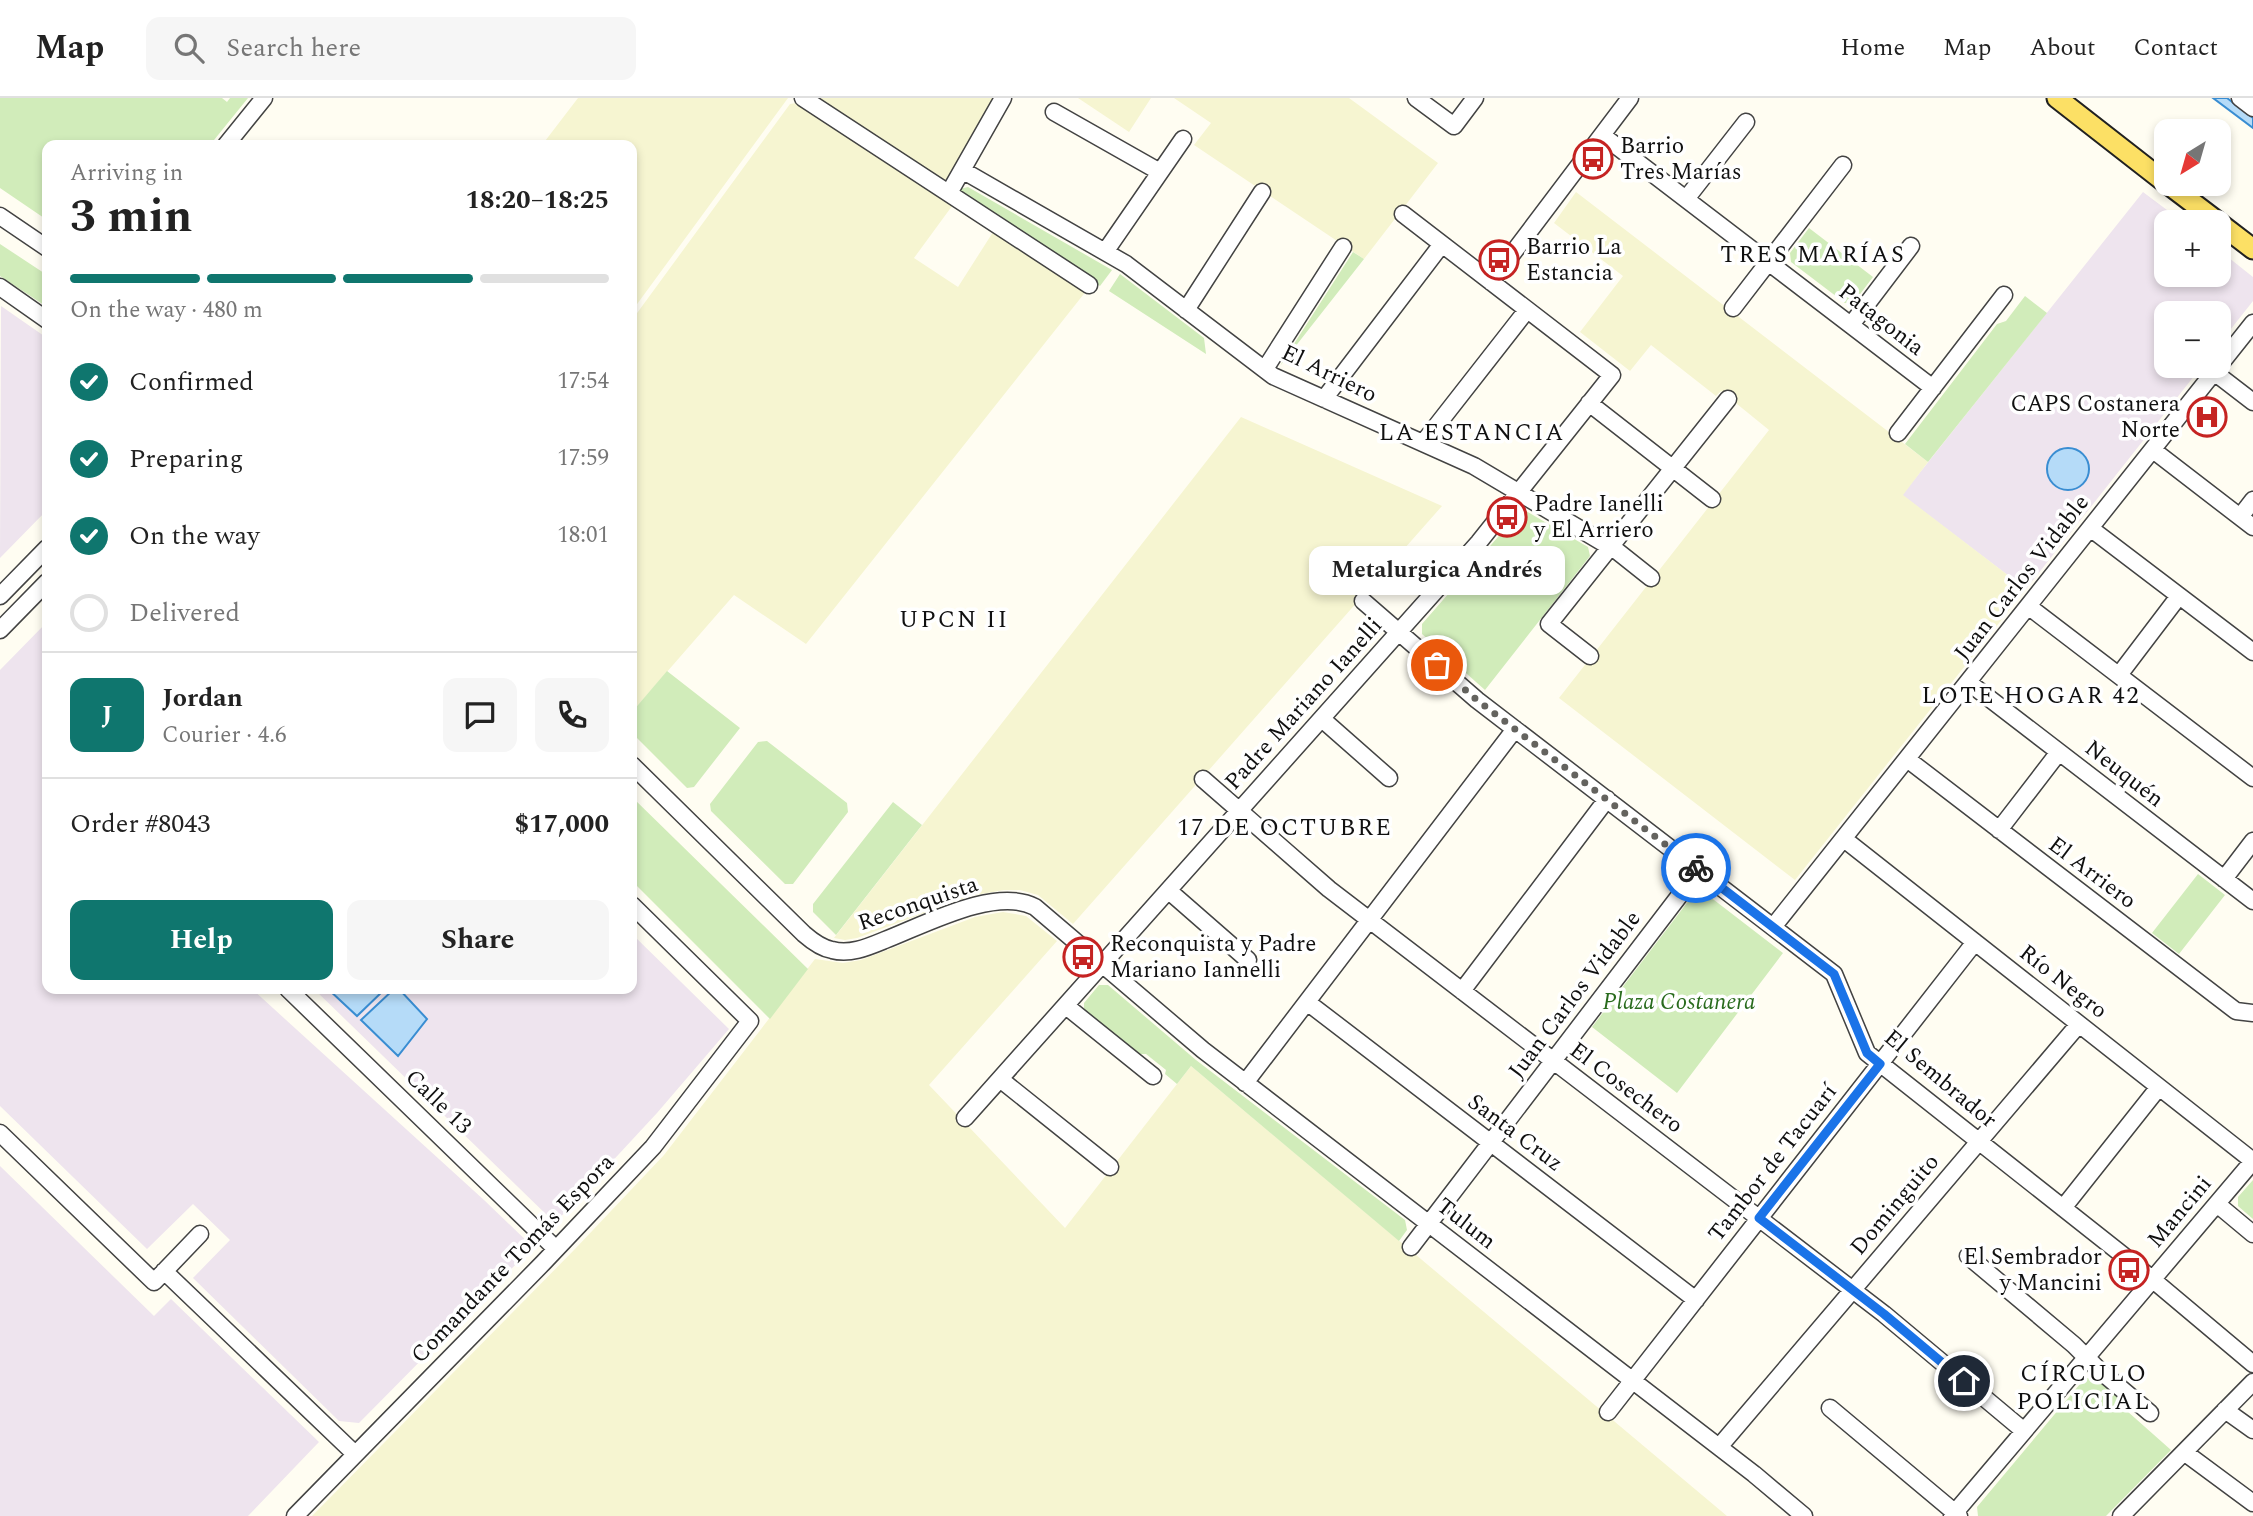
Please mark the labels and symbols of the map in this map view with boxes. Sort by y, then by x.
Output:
north arrow [2154,119,2231,196]
place label: Barrio Tres Marías [1620,129,1742,190]
bus stop icon: Barrio Tres Marías [1572,138,1614,180]
place label: Barrio La Estancia [1526,230,1622,291]
district label: TRES MARÍAS [1720,237,1906,273]
bus stop icon: Barrio La Estancia [1478,239,1520,281]
street label: Patagonia [1830,275,1932,365]
street label: El Arriero [1275,336,1383,412]
place label: CAPS Costanera Norte [2011,387,2180,448]
hospital icon: CAPS Costanera Norte [2186,396,2228,438]
district label: LA ESTANCIA [1379,415,1565,451]
place label: Padre Ianelli y El Arriero [1533,487,1664,548]
street label: Juan Carlos Vidable [1946,487,2098,669]
bus stop icon: Padre Ianelli y El Arriero [1486,496,1528,538]
callout: Metalurgica Andrés [1309,546,1565,595]
district label: UPCN II [899,602,1009,638]
street label: Padre Mariano Ianelli [1217,610,1391,798]
pin [1407,635,1467,695]
district label: LOTE HOGAR 42 [1921,678,2141,714]
street label: Neuquén [2077,732,2171,816]
district label: 17 DE OCTUBRE [1177,810,1393,846]
street label: El Arriero [2040,828,2144,918]
courier [1661,833,1731,903]
street label: Reconquista [853,867,983,941]
street label: Juan Carlos Vidable [1500,903,1650,1087]
place label: Reconquista y Padre Mariano Iannelli [1110,927,1316,988]
bus stop icon: Reconquista y Padre Mariano Iannelli [1062,936,1104,978]
street label: Río Negro [2011,936,2115,1028]
park label: Plaza Costanera [1603,985,1756,1020]
street label: El Sembrador [1876,1021,2004,1137]
street label: El Cosechero [1562,1033,1690,1143]
street label: Calle 13 [397,1061,479,1143]
street label: Tambor de Tacuarí [1700,1075,1847,1250]
street label: Santa Cruz [1460,1085,1570,1181]
street label: Comandante Tomás Espora [403,1146,623,1372]
street label: Dominguito [1842,1146,1948,1264]
street label: Mancini [2139,1168,2221,1256]
street label: Tulum [1429,1189,1503,1259]
place label: El Sembrador y Mancini [1963,1240,2102,1301]
bus stop icon: El Sembrador y Mancini [2108,1249,2150,1291]
pin [1934,1351,1994,1411]
district label: CÍRCULO POLICIAL [2017,1356,2151,1420]

